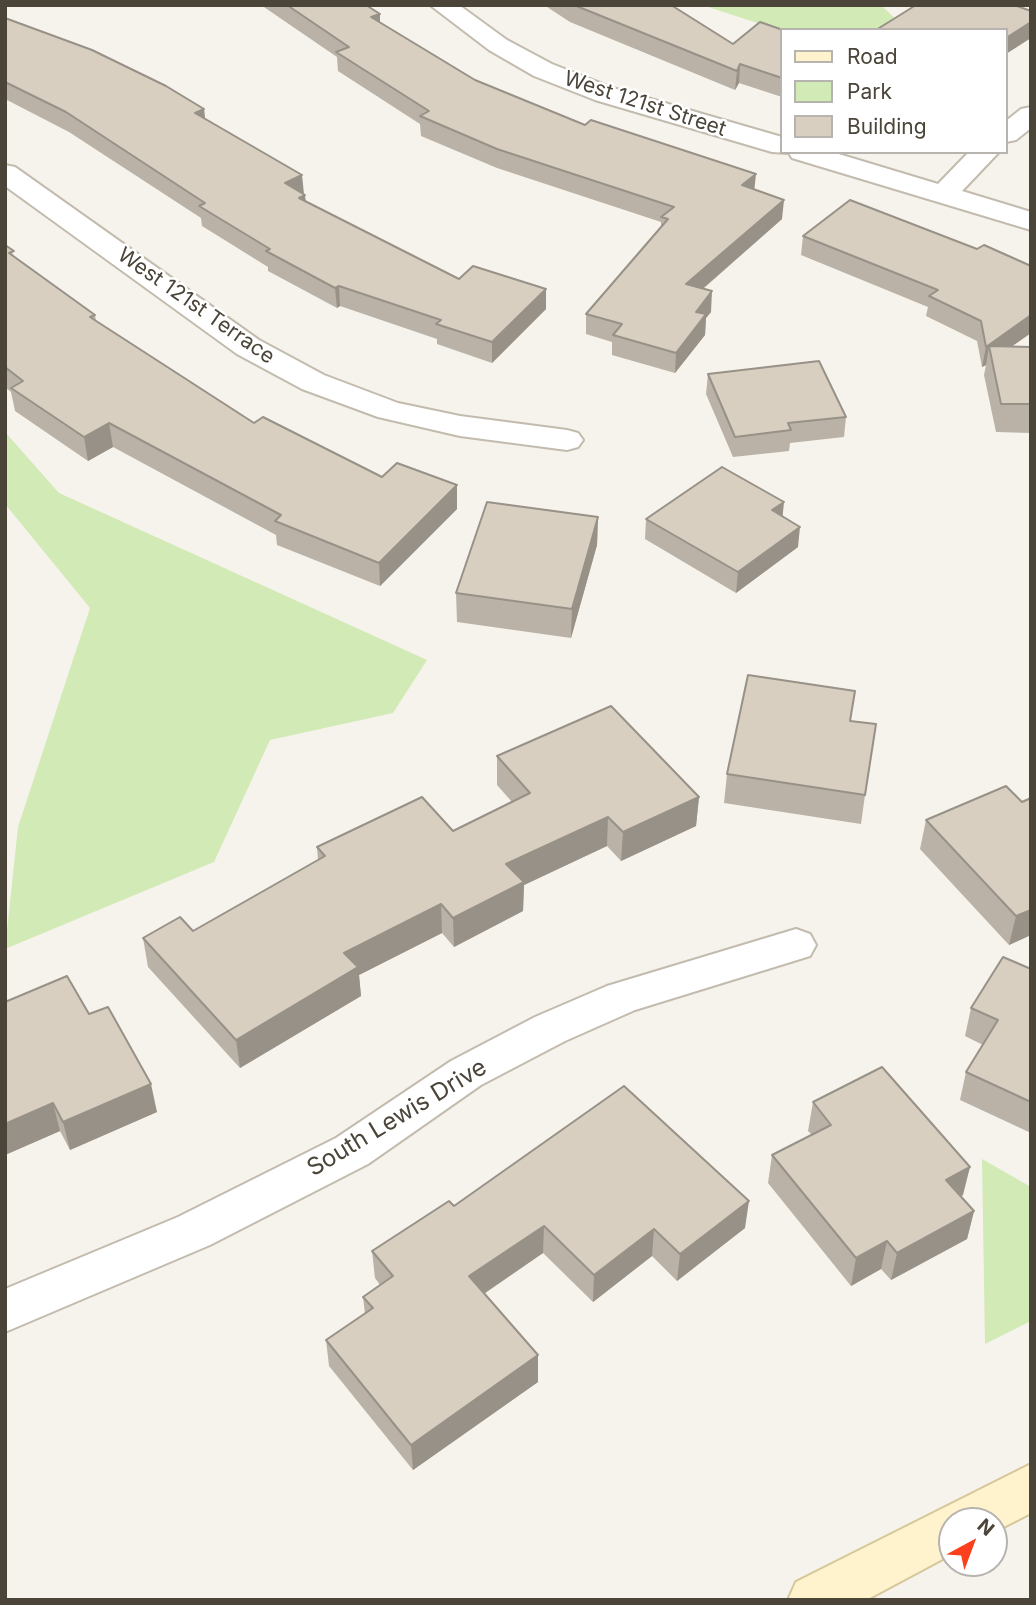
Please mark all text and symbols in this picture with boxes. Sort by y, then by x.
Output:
legend [780,28,1008,154]
text: Road [847,44,898,69]
street label: West 121st Street [561,66,729,142]
text: Park [847,79,892,104]
text: Building [847,114,927,139]
street label: West 121st Terrace [113,242,279,370]
street label: South Lewis Drive [302,1053,492,1183]
north arrow [938,1507,1008,1577]
text: N [973,1514,999,1541]

